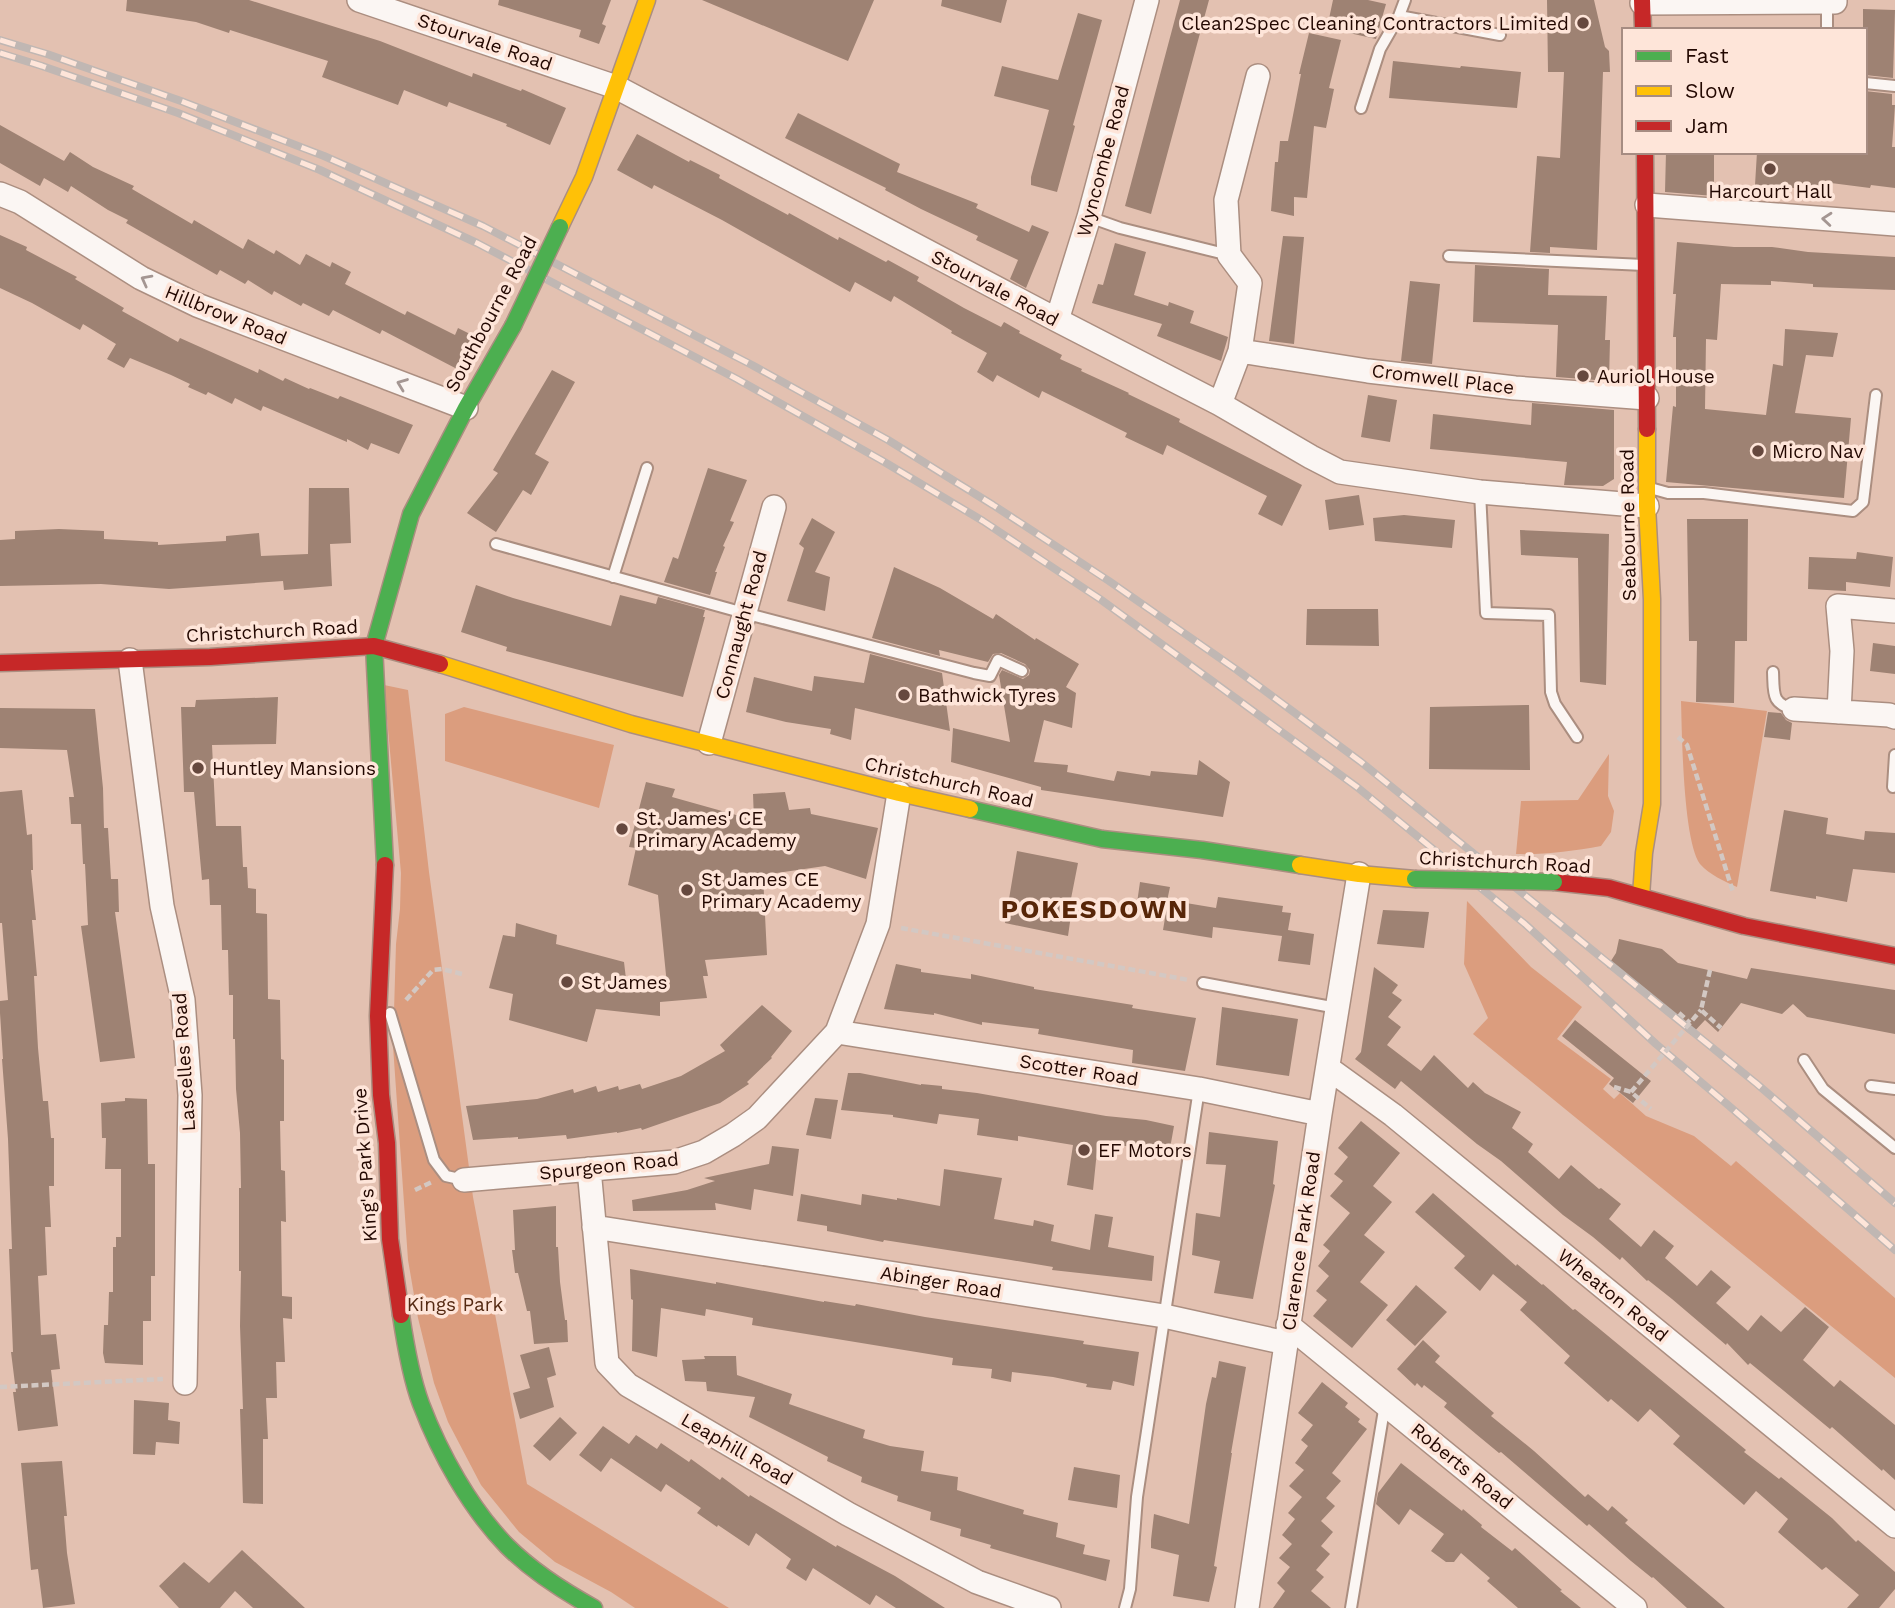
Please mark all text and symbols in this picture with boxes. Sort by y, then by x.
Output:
street label: Stourvale Road [415,8,555,76]
place label: Clean2Spec Cleaning Contractors Limited [1181,12,1569,35]
marker: Clean2Spec Cleaning Contractors Limited [1575,15,1591,31]
legend [1622,28,1867,154]
text: Fast [1685,43,1729,68]
text: Slow [1685,78,1735,103]
street label: Wyncombe Road [1072,83,1134,239]
text: Jam [1685,113,1728,138]
marker: Harcourt Hall [1762,161,1778,177]
place label: Harcourt Hall [1708,180,1832,203]
one-way arrow [1821,212,1832,227]
street label: Southbourne Road [440,232,542,396]
street label: Stourvale Road [927,245,1063,331]
one-way arrow [140,275,153,289]
street label: Hillbrow Road [162,280,290,350]
street label: Cromwell Place [1370,359,1516,399]
place label: Auriol House [1597,365,1715,388]
marker: Auriol House [1575,368,1591,384]
one-way arrow [396,378,408,392]
place label: Micro Nav [1772,440,1864,463]
marker: Micro Nav [1750,443,1766,459]
street label: Seabourne Road [1615,449,1641,601]
street label: Connaught Road [710,548,772,702]
street label: Christchurch Road [185,615,359,647]
place label: Bathwick Tyres [918,684,1056,707]
marker: Bathwick Tyres [896,687,912,703]
street label: Christchurch Road [862,751,1036,813]
place label: Huntley Mansions [212,757,376,780]
marker: Huntley Mansions [190,760,206,776]
place label: St. James' CE Primary Academy [636,807,797,852]
marker: St. James' CE Primary Academy [614,821,630,837]
street label: Christchurch Road [1418,846,1592,878]
place label: St James CE Primary Academy [701,868,862,913]
marker: St James CE Primary Academy [679,882,695,898]
district label: POKESDOWN [1001,894,1189,924]
place label: St James [581,971,667,994]
marker: St James [559,974,575,990]
street label: Lascelles Road [168,992,200,1132]
street label: Scotter Road [1018,1049,1140,1091]
street label: King's Park Drive [348,1087,382,1243]
place label: EF Motors [1098,1139,1192,1162]
marker: EF Motors [1076,1142,1092,1158]
street label: Spurgeon Road [538,1147,680,1185]
street label: Clarence Park Road [1277,1150,1325,1332]
street label: Wheaton Road [1553,1243,1673,1347]
street label: Abinger Road [879,1261,1003,1303]
park label: Kings Park [407,1293,504,1316]
street label: Leaphill Road [677,1408,797,1490]
street label: Roberts Road [1406,1418,1518,1514]

